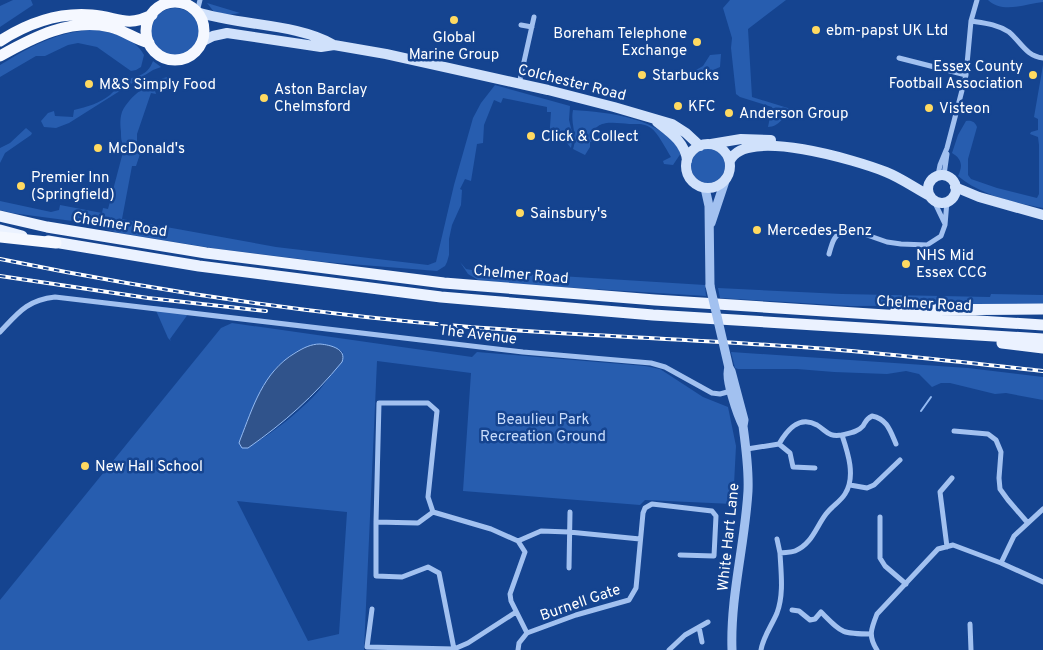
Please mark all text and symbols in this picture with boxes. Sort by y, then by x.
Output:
marker: Global Marine Group [448,14,460,26]
place label: ebm-papst UK Ltd [826,22,948,41]
marker: ebm-papst UK Ltd [810,24,822,36]
place label: Boreham Telephone Exchange [553,25,687,61]
place label: Global Marine Group [409,29,499,65]
marker: Boreham Telephone Exchange [691,36,703,48]
place label: Essex County Football Association [889,58,1023,94]
street label: Colchester Road [516,61,628,106]
place label: Starbucks [652,67,719,86]
marker: Starbucks [636,69,648,81]
marker: Essex County Football Association [1027,69,1039,81]
place label: M&S Simply Food [99,76,216,95]
marker: M&S Simply Food [83,78,95,90]
place label: Aston Barclay Chelmsford [274,81,368,117]
marker: Aston Barclay Chelmsford [258,92,270,104]
place label: KFC [688,98,716,117]
marker: KFC [672,100,684,112]
place label: Visteon [939,100,990,119]
marker: Visteon [923,102,935,114]
place label: Anderson Group [739,105,849,124]
marker: Anderson Group [723,107,735,119]
place label: Click & Collect [541,128,638,147]
marker: Click & Collect [525,130,537,142]
place label: McDonald's [108,140,185,159]
marker: McDonald's [92,142,104,154]
place label: Premier Inn (Springfield) [31,169,115,205]
marker: Premier Inn (Springfield) [15,180,27,192]
place label: Sainsbury's [530,205,607,224]
marker: Sainsbury's [514,207,526,219]
street label: Chelmer Road [71,209,168,242]
place label: Mercedes-Benz [767,222,872,241]
marker: Mercedes-Benz [751,224,763,236]
place label: NHS Mid Essex CCG [916,247,987,283]
marker: NHS Mid Essex CCG [900,258,912,270]
street label: Chelmer Road [472,262,569,289]
street label: Chelmer Road [876,293,972,316]
street label: The Avenue [438,321,518,350]
park label: Beaulieu Park Recreation Ground [480,411,606,447]
place label: New Hall School [95,458,203,477]
marker: New Hall School [79,460,91,472]
street label: White Hart Lane [714,482,745,592]
street label: Burnell Gate [538,581,623,626]

